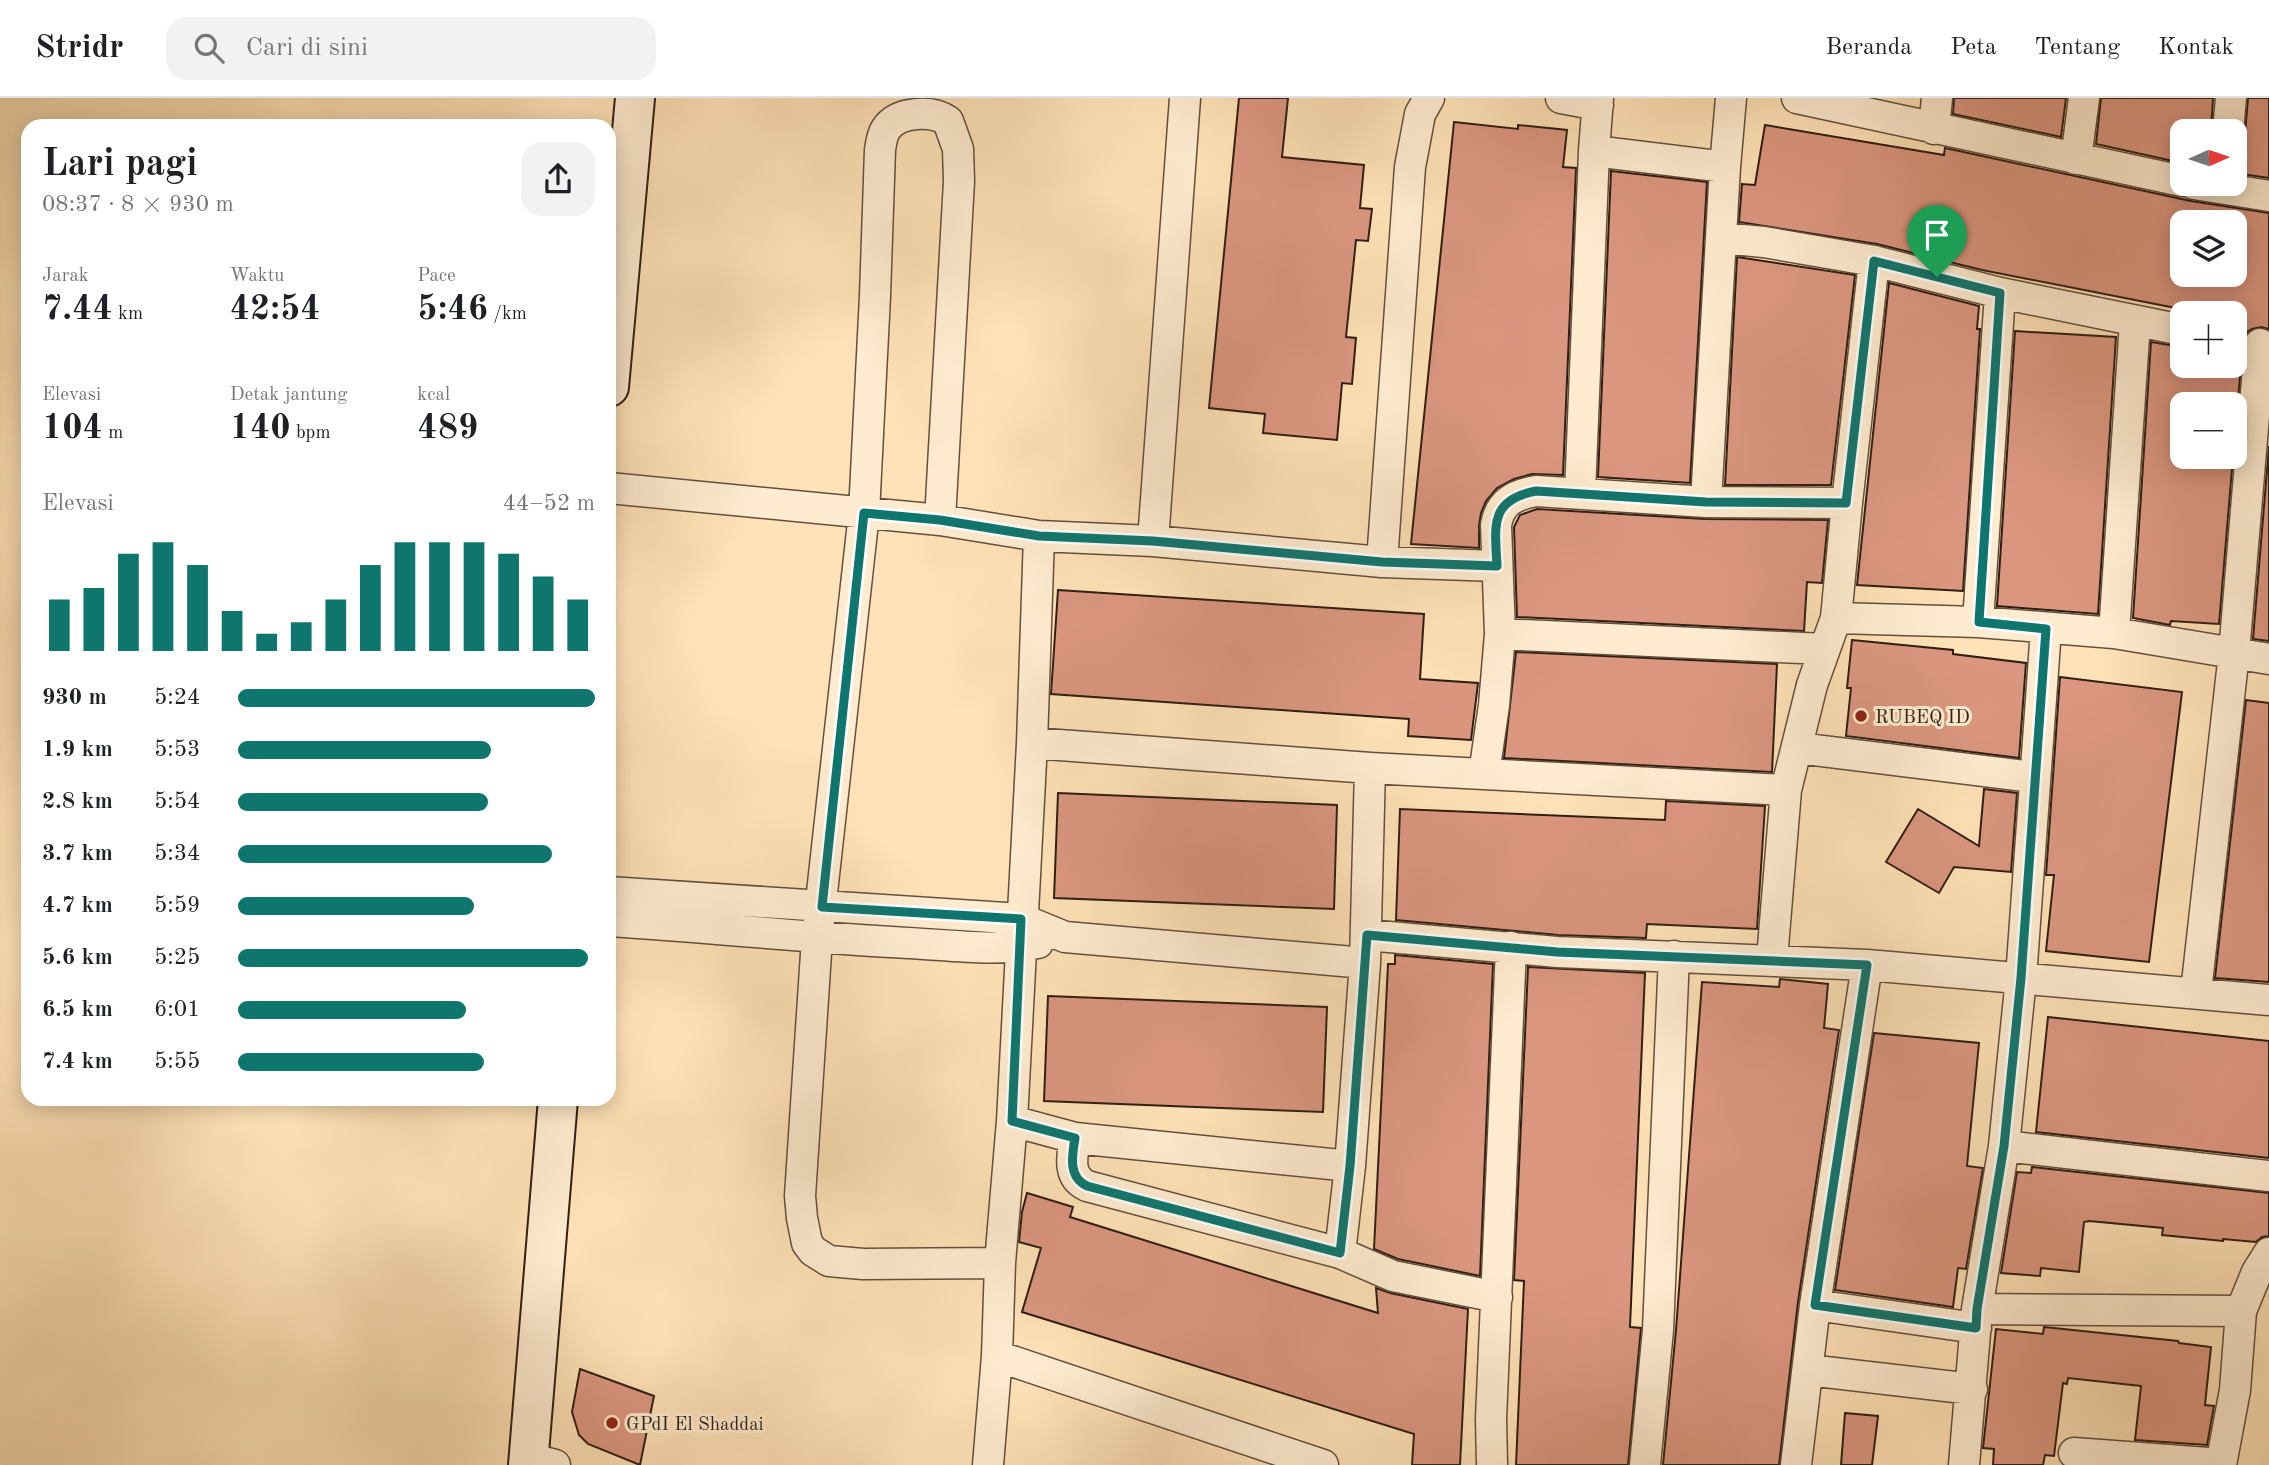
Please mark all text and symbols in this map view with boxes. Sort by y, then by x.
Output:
search box [166,17,656,80]
icon: search [190,29,228,67]
text: Stridr [35,32,124,65]
text: Cari di sini [246,35,368,61]
text: Beranda [1826,36,1912,60]
text: Peta [1950,36,1997,60]
text: Tentang [2035,36,2120,60]
text: Kontak [2158,36,2234,60]
north arrow [2170,119,2247,196]
map controls [2170,119,2247,469]
button: share [521,142,595,216]
text: Lari pagi [42,146,197,184]
text: 08:37 · 8 × 930 m [42,193,234,216]
pin [1907,205,1967,277]
button: layers [2170,210,2247,287]
icon: arrive [1918,216,1956,254]
text: Jarak [42,267,89,286]
text: Waktu [230,267,285,286]
text: Pace [417,267,456,286]
text: 7.44 [42,292,113,327]
text: 42:54 [230,292,321,327]
text: 5:46 [417,292,488,327]
button: + [2170,301,2247,378]
text: km [113,305,143,324]
text: /km [488,305,527,324]
text: Elevasi [42,386,101,405]
text: Detak jantung [230,386,348,405]
text: kcal [417,386,450,405]
button: − [2170,392,2247,469]
text: 104 [42,411,103,446]
text: 140 [230,411,291,446]
text: 489 [417,411,478,446]
text: m [103,424,123,443]
text: bpm [291,424,331,443]
text: Elevasi [42,492,114,515]
text: 44–52 m [503,492,595,515]
text: 930 m [42,686,107,709]
text: 5:24 [154,686,200,709]
marker: RUBEQ ID [1853,708,1869,724]
place label: RUBEQ ID [1875,709,1970,728]
text: 1.9 km [42,738,113,761]
text: 5:53 [154,738,200,761]
text: 2.8 km [42,790,113,813]
text: 5:54 [154,790,200,813]
text: 3.7 km [42,842,113,865]
text: 5:34 [154,842,200,865]
text: 4.7 km [42,894,113,917]
text: 5:59 [154,894,200,917]
text: 5.6 km [42,946,113,969]
text: 5:25 [154,946,200,969]
text: 6.5 km [42,998,113,1021]
text: 6:01 [154,998,200,1021]
text: 7.4 km [42,1050,113,1073]
text: 5:55 [154,1050,200,1073]
marker: GPdI El Shaddai [604,1415,620,1431]
place label: GPdI El Shaddai [626,1416,764,1435]

